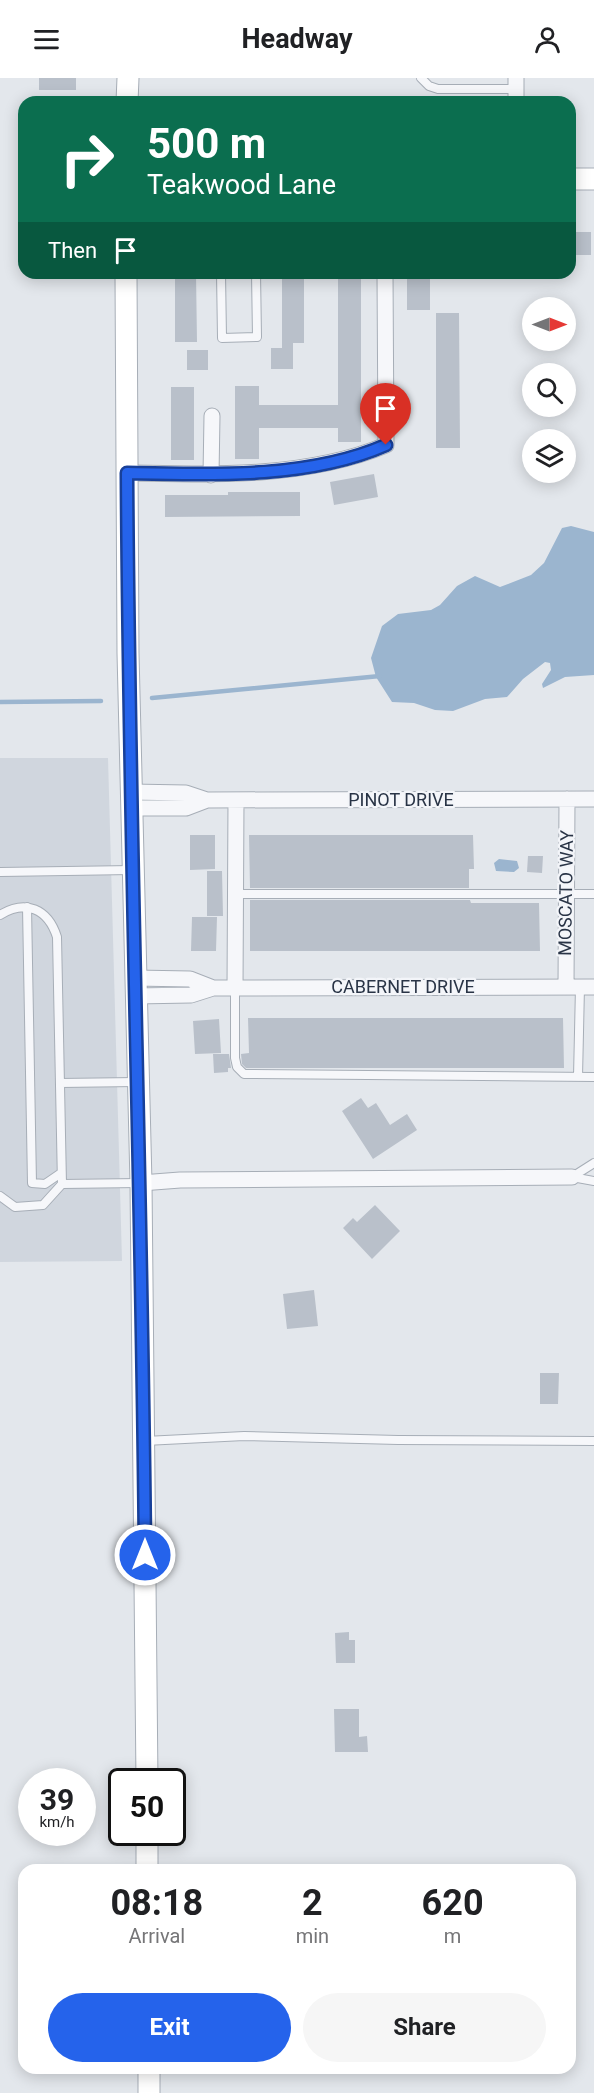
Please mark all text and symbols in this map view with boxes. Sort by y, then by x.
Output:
icon: menu [30,23,63,56]
text: Headway [242,23,352,55]
icon: person [531,23,564,56]
text: 500 m [147,119,266,168]
icon: right [48,120,126,198]
text: Teakwood Lane [147,169,336,201]
icon: arrive [109,234,142,267]
text: Then [48,238,97,263]
north arrow [522,297,576,351]
map controls [522,297,576,483]
button: search [522,363,576,417]
pin [360,383,411,445]
icon: arrive [369,392,402,425]
button: layers [522,429,576,483]
street label: PINOT DRIVE [348,789,454,810]
street label: MOSCATO WAY [554,830,577,956]
street label: CABERNET DRIVE [331,976,475,997]
position arrow [113,1523,177,1587]
speed limit sign: 50 [108,1768,186,1846]
text: 39 [40,1782,74,1817]
text: km/h [39,1813,75,1831]
text: 08:18 [110,1882,203,1924]
text: 2 [302,1882,323,1924]
text: 620 [422,1882,484,1924]
text: Arrival [128,1924,185,1948]
text: min [296,1924,329,1948]
text: m [444,1924,461,1948]
button: Exit [48,1993,291,2062]
button: Share [303,1993,546,2062]

